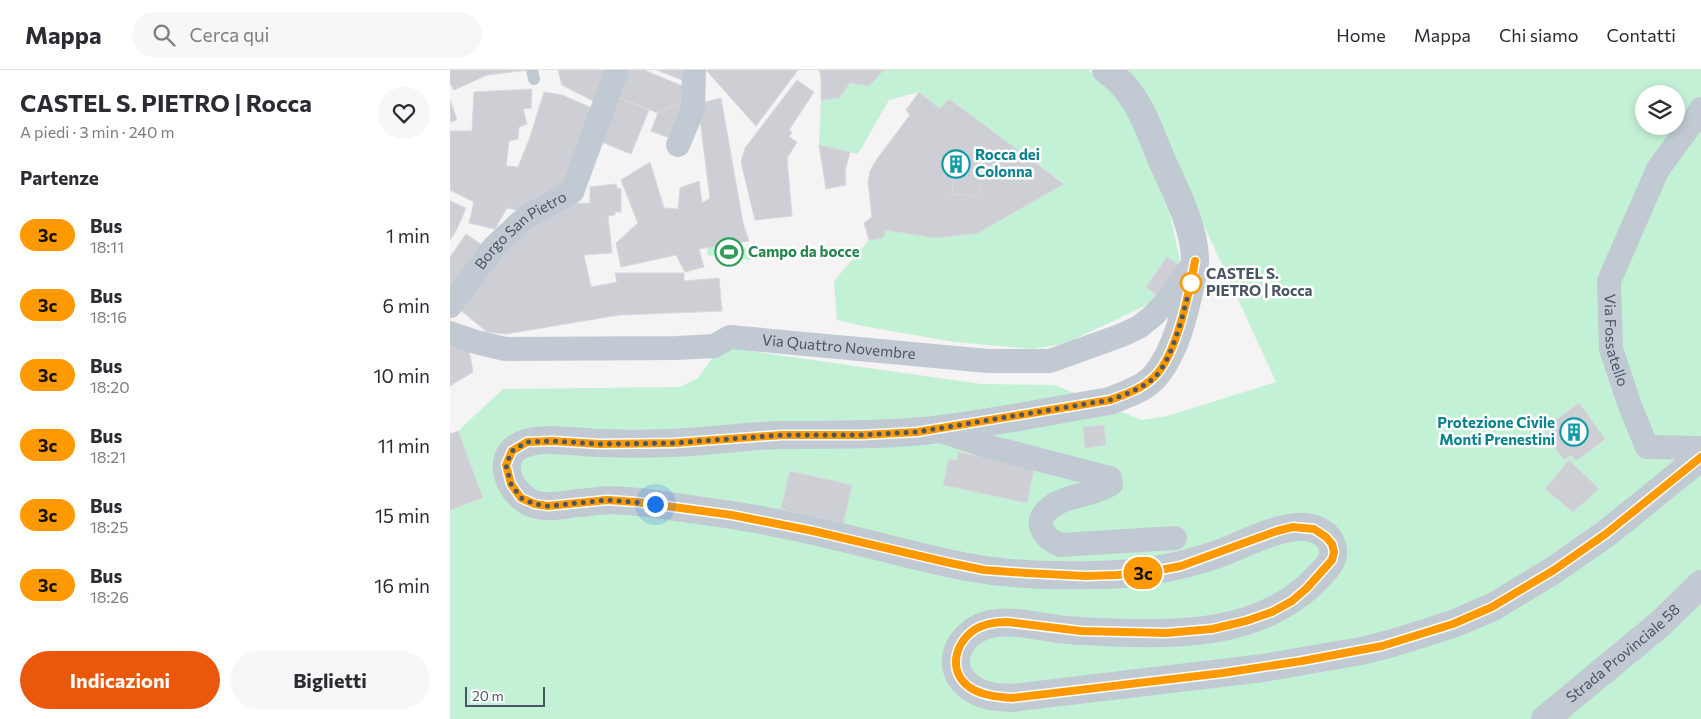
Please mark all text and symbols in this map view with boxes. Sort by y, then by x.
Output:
search box [132,12,482,57]
text: Mappa [25,20,102,49]
icon: search [150,21,178,49]
text: Cerca qui [190,23,269,46]
text: Home [1336,24,1386,46]
text: Mappa [1414,24,1471,46]
text: Chi siamo [1499,24,1578,46]
text: Contatti [1606,24,1676,46]
map controls [1635,85,1685,135]
button: layers [1635,85,1685,135]
button: heart [378,87,430,139]
text: CASTEL S. PIETRO | Rocca [20,88,312,117]
text: A piedi · 3 min · 240 m [20,122,174,141]
place label: Rocca dei Colonna [975,145,1040,180]
building icon: Rocca dei Colonna [941,149,971,179]
text: Partenze [20,166,99,189]
street label: Borgo San Pietro [471,187,569,273]
text: Bus [90,214,122,237]
text: 3c [38,224,57,246]
text: 1 min [386,224,430,247]
text: 18:11 [90,237,124,256]
sports icon: Campo da bocce [714,237,744,267]
place label: Campo da bocce [748,242,860,260]
place label: CASTEL S. PIETRO | Rocca [1206,264,1313,299]
marker: CASTEL S. PIETRO | Rocca [1180,272,1202,294]
text: Bus [90,284,122,307]
text: 3c [38,294,57,316]
text: 6 min [382,294,430,317]
street label: Via Fossatello [1601,294,1633,388]
text: 18:16 [90,307,127,326]
street label: Via Quattro Novembre [761,330,917,362]
text: Bus [90,354,122,377]
text: 3c [38,364,57,386]
text: 10 min [373,364,430,387]
text: 18:20 [90,377,130,396]
place label: Protezione Civile Monti Prenestini [1437,413,1555,448]
building icon: Protezione Civile Monti Prenestini [1559,417,1589,447]
text: Bus [90,424,122,447]
text: 3c [38,434,57,456]
text: 11 min [378,434,430,457]
text: 18:21 [90,447,126,466]
your location [643,492,668,517]
text: Bus [90,494,122,517]
text: 3c [38,504,57,526]
text: 15 min [375,504,430,527]
text: 18:25 [90,517,128,536]
line badge: 3c [1120,557,1166,589]
text: 3c [1133,562,1153,584]
text: Bus [90,564,122,587]
text: 3c [38,574,57,596]
text: 16 min [374,574,430,597]
text: 18:26 [90,587,129,606]
street label: Strada Provinciale 58 [1562,600,1683,706]
button: Indicazioni [20,651,220,709]
button: Biglietti [230,651,430,709]
scale bar [465,684,545,707]
text: 20 m [472,687,504,704]

